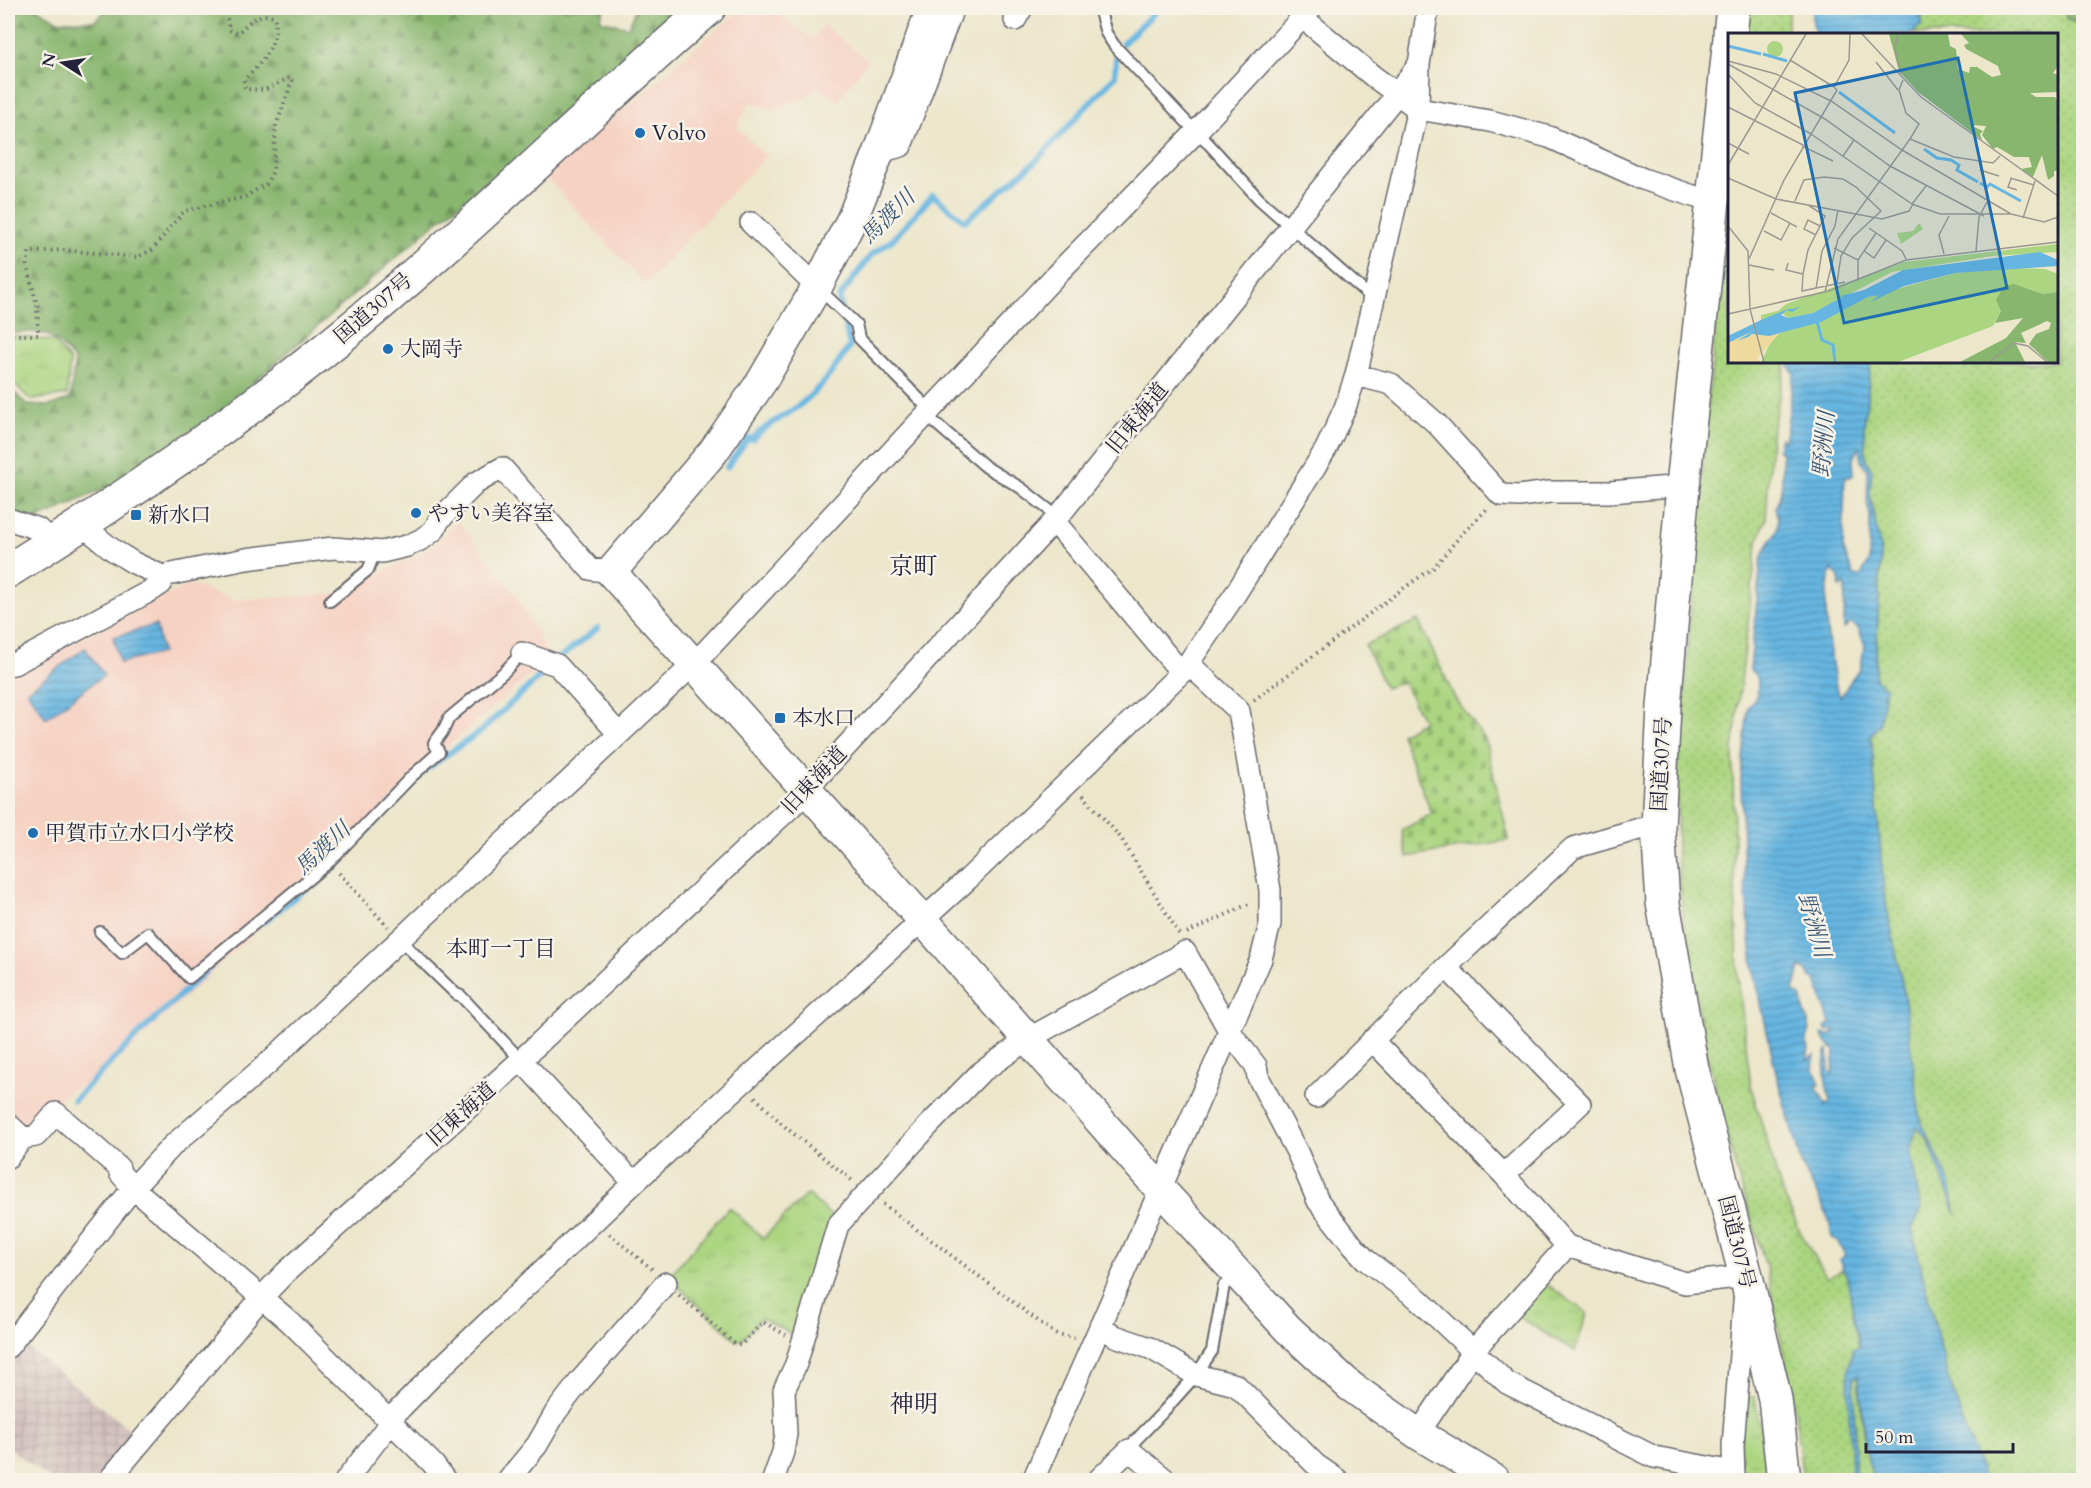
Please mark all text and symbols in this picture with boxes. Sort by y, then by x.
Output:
north arrow [33,33,93,93]
inset map [1728,33,2058,363]
text: N [37,51,62,69]
place label: Volvo [652,119,706,148]
marker: Volvo [633,126,647,140]
water label: 馬渡川 [854,181,923,251]
street label: 国道307号 [328,266,419,351]
place label: 大岡寺 [400,335,463,364]
marker: 大岡寺 [381,342,395,356]
street label: 旧東海道 [1100,377,1175,460]
water label: 野洲川 [1806,408,1842,478]
place label: やすい美容室 [428,499,554,528]
place label: 新水口 [148,501,211,530]
marker: やすい美容室 [409,506,423,520]
marker: 新水口 [129,508,143,522]
district label: 京町 [889,550,937,583]
place label: 本水口 [792,704,855,733]
marker: 本水口 [773,711,787,725]
street label: 国道307号 [1645,716,1678,812]
street label: 旧東海道 [775,740,854,821]
water label: 馬渡川 [288,814,359,882]
place label: 甲賀市立水口小学校 [45,819,234,848]
marker: 甲賀市立水口小学校 [26,826,40,840]
water label: 野洲川 [1791,889,1838,963]
district label: 本町一丁目 [446,934,556,964]
street label: 旧東海道 [420,1075,502,1153]
street label: 国道307号 [1711,1192,1762,1292]
district label: 神明 [890,1388,938,1421]
scale bar [1866,1416,2013,1454]
text: 50 m [1875,1425,1914,1450]

